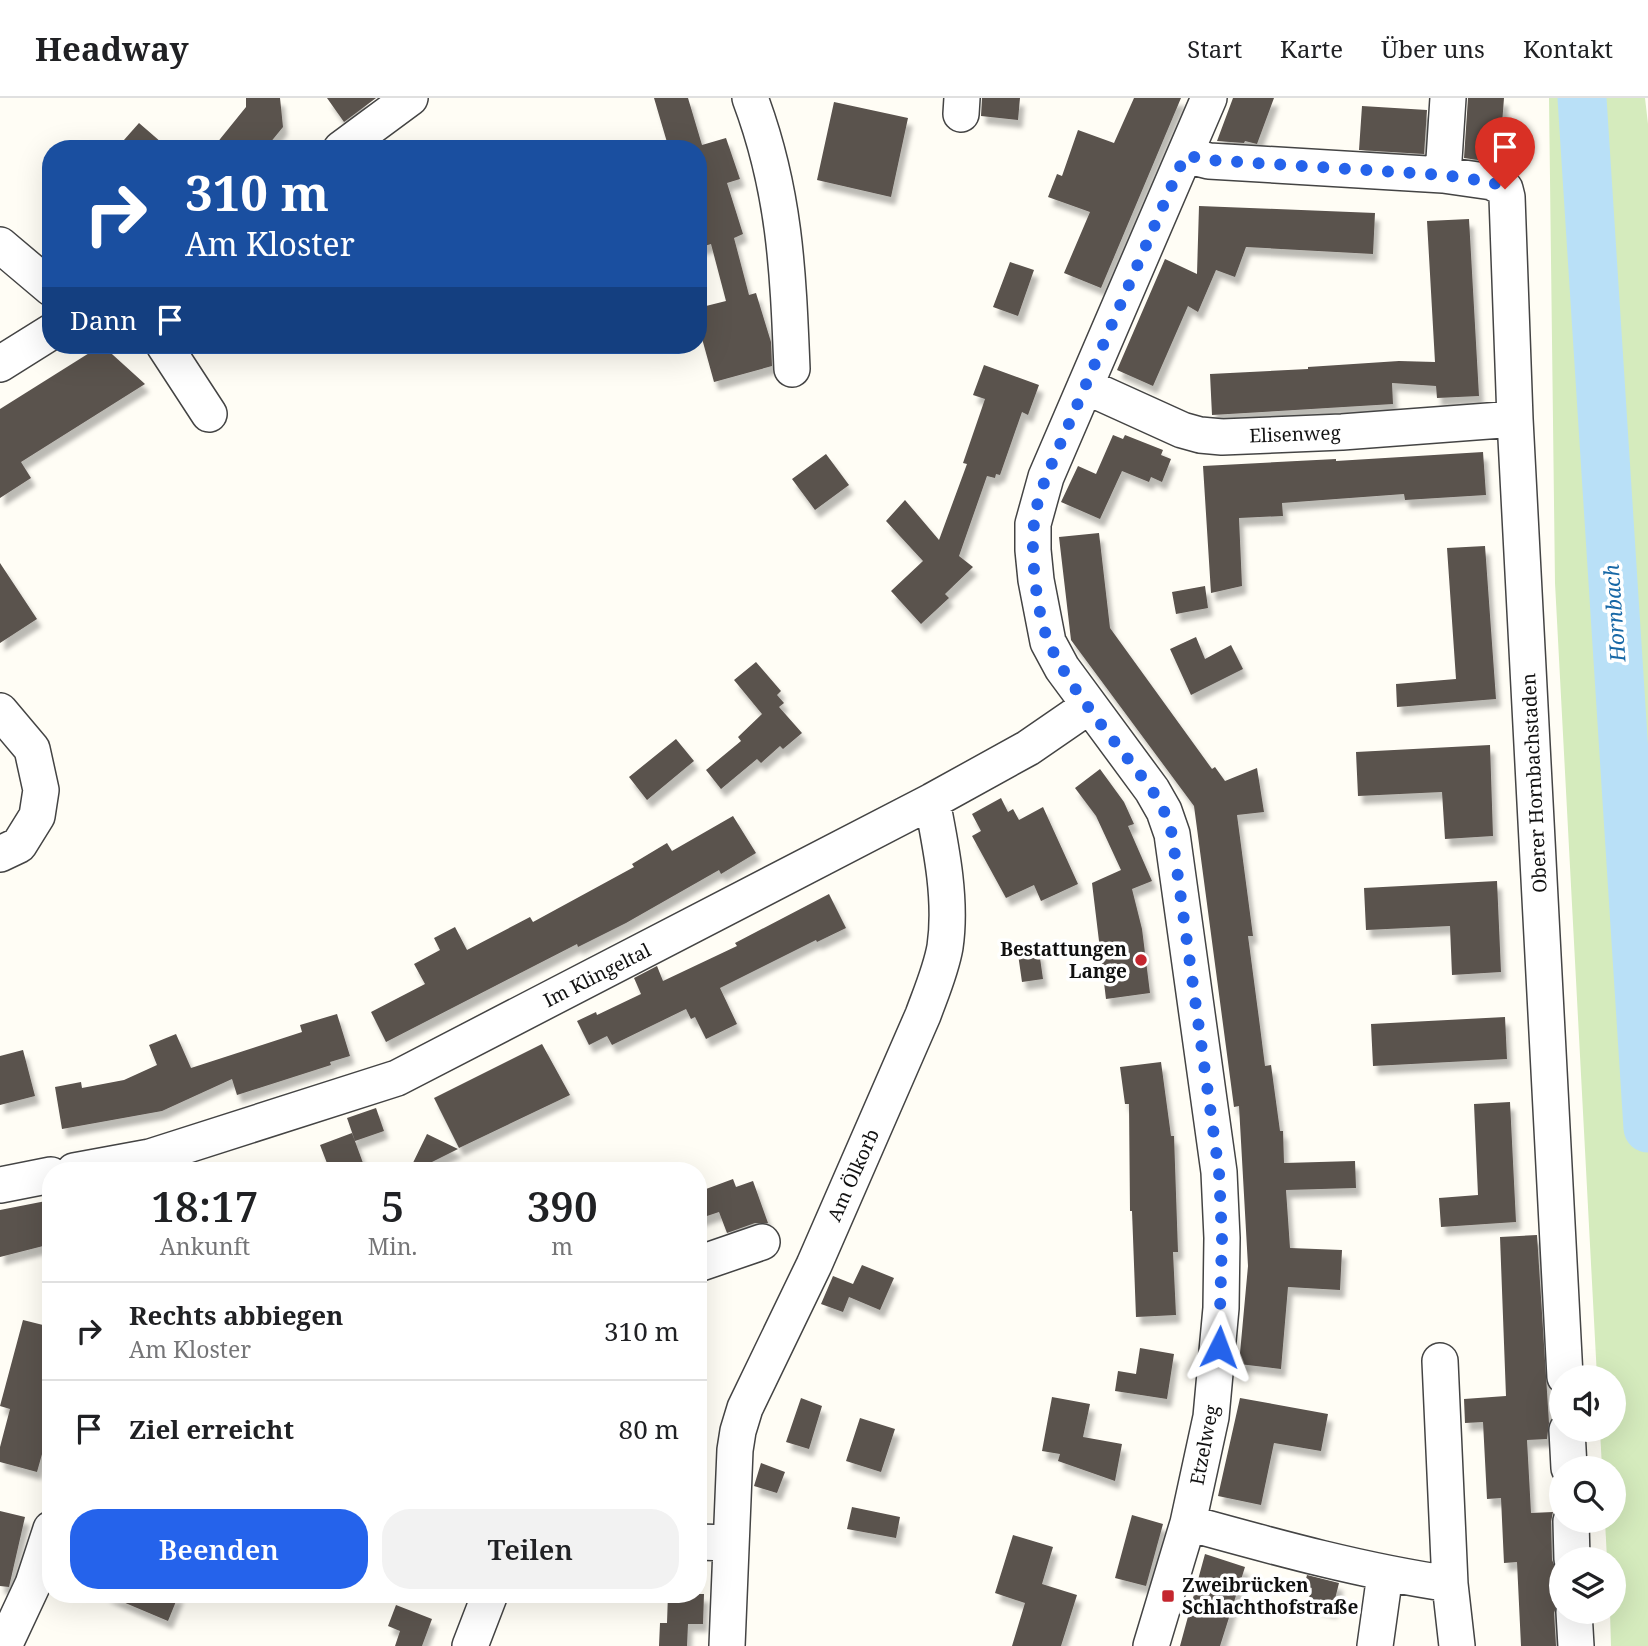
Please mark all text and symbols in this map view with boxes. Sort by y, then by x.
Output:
text: Headway [35,26,189,71]
text: Start [1187,32,1242,65]
text: Karte [1280,32,1343,65]
text: Über uns [1381,32,1485,65]
text: Kontakt [1523,32,1613,65]
pin [1475,117,1535,189]
icon: arrive [1486,128,1524,166]
text: 310 m [185,159,329,225]
icon: right [70,168,161,259]
text: Am Kloster [185,222,355,265]
icon: arrive [151,301,189,339]
text: Dann [70,302,137,338]
street label: Elisenweg [1249,419,1341,449]
water label: Hornbach [1597,563,1631,664]
street label: Oberer Hornbachstaden [1515,672,1553,894]
place label: Bestattungen Lange [1000,936,1127,984]
street label: Im Klingeltal [539,937,655,1013]
marker: Bestattungen Lange [1133,952,1149,968]
street label: Am Ölkorb [821,1125,885,1225]
text: 18:17 [151,1177,258,1234]
text: 5 [381,1177,404,1234]
text: 390 [527,1177,598,1234]
text: Ankunft [160,1230,250,1262]
text: Min. [368,1230,417,1262]
text: m [551,1230,573,1262]
text: Rechts abbiegen [129,1297,343,1333]
position arrow [1182,1310,1256,1384]
icon: right [70,1312,108,1350]
text: 310 m [604,1313,679,1349]
text: Am Kloster [129,1333,251,1365]
map controls [1549,1365,1626,1624]
button: sound [1549,1365,1626,1442]
street label: Etzelweg [1184,1403,1224,1487]
icon: arrive [70,1410,108,1448]
text: Ziel erreicht [129,1411,294,1447]
text: 80 m [619,1411,679,1447]
button: search [1549,1456,1626,1533]
button: Beenden [70,1509,368,1589]
button: Teilen [382,1509,679,1589]
button: layers [1549,1547,1626,1624]
place label: Zweibrücken Schlachthofstraße [1182,1572,1358,1620]
marker: Zweibrücken Schlachthofstraße [1160,1588,1176,1604]

